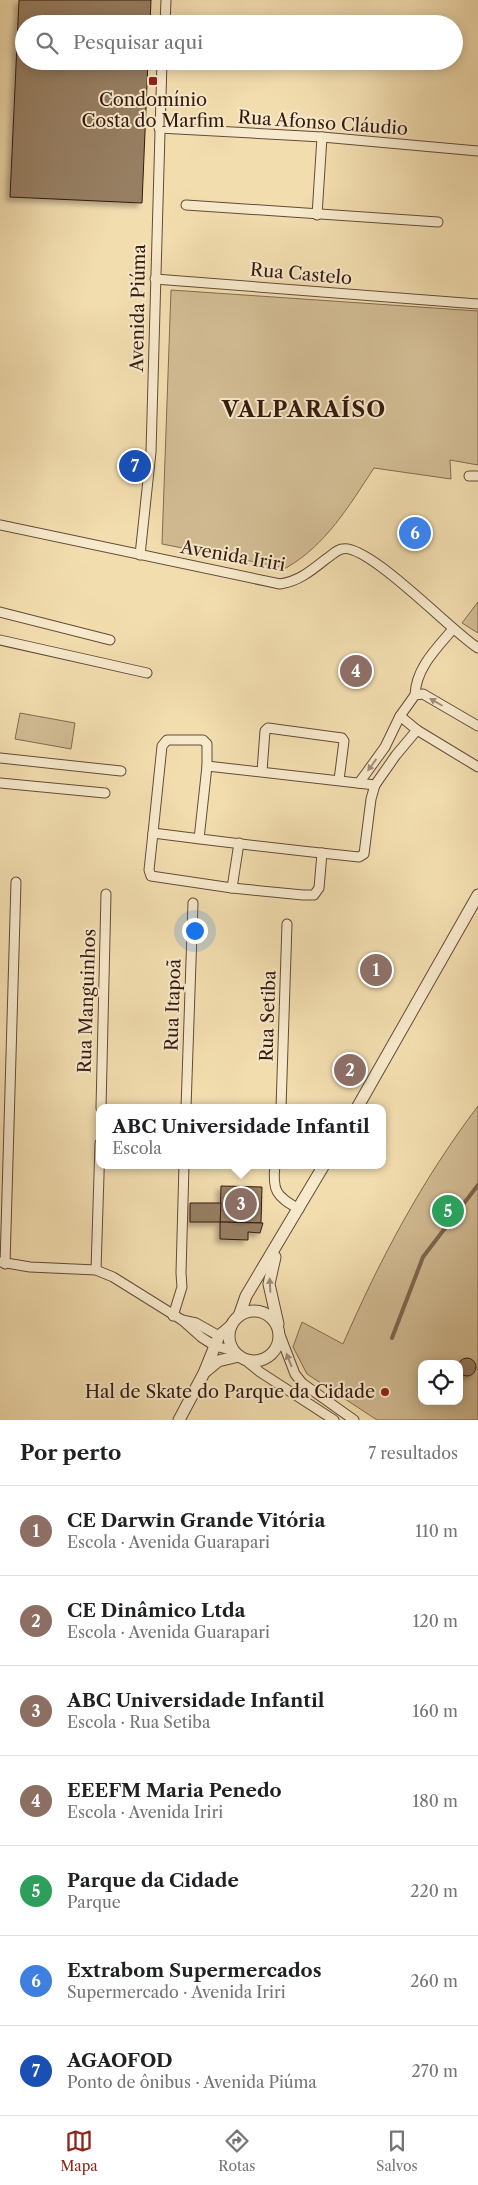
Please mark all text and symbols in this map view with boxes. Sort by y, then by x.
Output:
search box [15,15,463,70]
icon: search [33,29,61,57]
text: Pesquisar aqui [73,31,203,54]
marker: Condomínio Costa do Marfim [147,75,159,87]
place label: Condomínio Costa do Marfim [81,89,225,132]
street label: Rua Afonso Cláudio [237,106,409,140]
street label: Avenida Piúma [126,243,150,373]
street label: Rua Castelo [249,259,353,289]
district label: VALPARAÍSO [221,395,386,423]
pin: 7 [119,447,151,485]
pin: 6 [399,514,431,552]
street label: Avenida Iriri [178,536,288,576]
pin: 4 [340,652,372,690]
one-way arrow [428,698,443,706]
one-way arrow [367,758,377,771]
your location [182,918,208,944]
street label: Rua Manguinhos [73,928,101,1074]
pin: 1 [360,951,392,989]
street label: Rua Itapoã [160,958,186,1051]
street label: Rua Setiba [255,969,281,1062]
pin: 2 [334,1051,366,1089]
popup [96,1104,386,1169]
text: ABC Universidade Infantil [112,1115,370,1138]
text: Escola [112,1138,162,1158]
pin: 3 [225,1185,257,1223]
pin: 5 [432,1192,464,1230]
one-way arrow [265,1277,273,1293]
one-way arrow [285,1352,293,1367]
map controls [418,1360,463,1405]
button: locate [418,1360,463,1405]
place label: Hal de Skate do Parque da Cidade [85,1381,375,1403]
marker: Hal de Skate do Parque da Cidade [379,1386,391,1398]
text: Por perto [20,1440,121,1465]
text: 7 resultados [368,1443,458,1463]
text: CE Darwin Grande Vitória [67,1509,325,1532]
text: 1 [32,1521,40,1541]
text: 110 m [415,1521,458,1541]
text: Escola · Avenida Guarapari [67,1532,270,1552]
text: CE Dinâmico Ltda [67,1599,246,1622]
text: 2 [31,1611,41,1631]
text: 120 m [413,1611,458,1631]
text: Escola · Avenida Guarapari [67,1622,270,1642]
text: ABC Universidade Infantil [67,1689,324,1712]
text: 3 [31,1701,41,1721]
text: 160 m [413,1701,458,1721]
text: Escola · Rua Setiba [67,1712,210,1732]
text: EEEFM Maria Penedo [67,1779,282,1802]
text: 4 [31,1791,41,1811]
text: 180 m [412,1791,458,1811]
text: Escola · Avenida Iriri [67,1802,223,1822]
text: Parque da Cidade [67,1869,239,1892]
text: 5 [32,1881,40,1901]
text: 220 m [410,1881,458,1901]
text: Parque [67,1892,121,1912]
text: Extrabom Supermercados [67,1959,322,1982]
text: 6 [31,1971,41,1991]
text: 260 m [410,1971,458,1991]
text: Supermercado · Avenida Iriri [67,1982,286,2002]
text: AGAOFOD [67,2049,173,2072]
text: 7 [32,2061,40,2081]
text: 270 m [412,2061,458,2081]
text: Ponto de ônibus · Avenida Piúma [67,2072,317,2092]
tab: Mapa [60,2127,98,2175]
tab: Rotas [218,2127,255,2175]
tab: Salvos [376,2127,418,2175]

